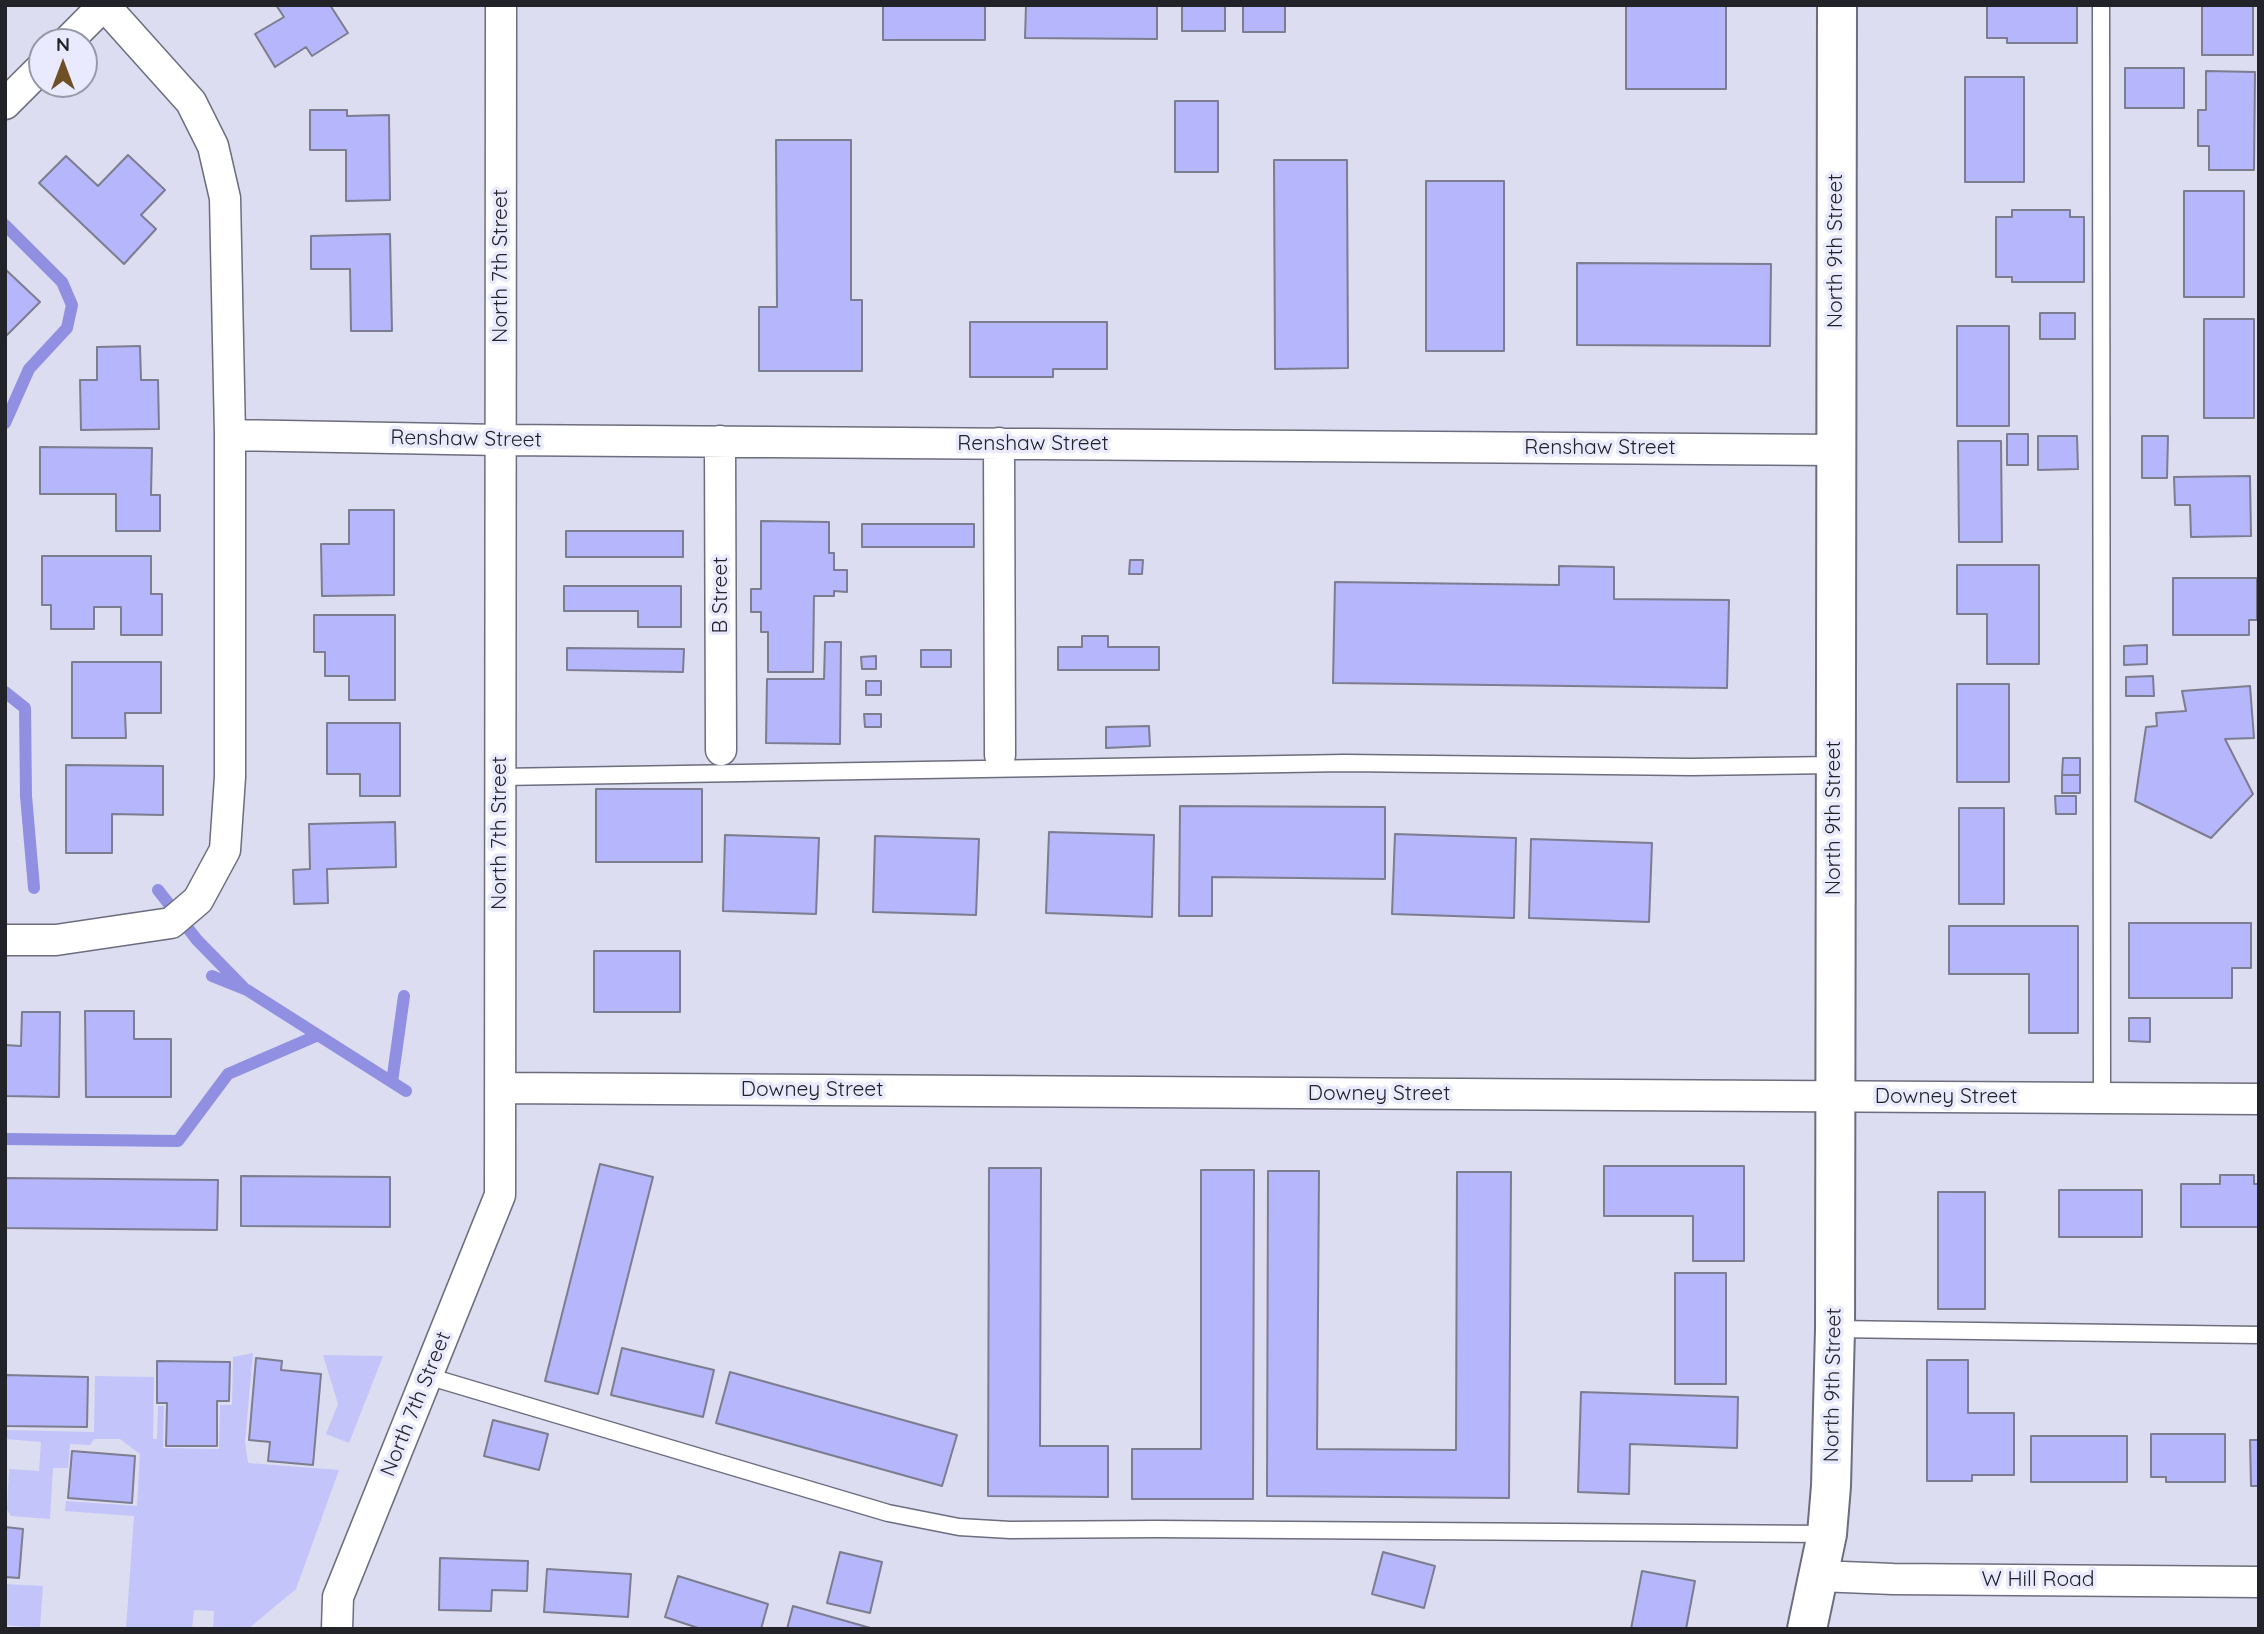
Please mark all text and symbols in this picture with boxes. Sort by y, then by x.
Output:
north arrow [28,28,98,98]
text: N [56,32,70,56]
street label: North 9th Street [1823,174,1849,328]
street label: North 7th Street [488,189,514,343]
street label: Renshaw Street [390,425,542,453]
street label: Renshaw Street [957,431,1109,457]
street label: Renshaw Street [1524,435,1676,461]
street label: B Street [708,557,734,633]
street label: North 9th Street [1821,741,1847,895]
street label: North 7th Street [487,756,513,910]
street label: Downey Street [741,1077,883,1103]
street label: Downey Street [1308,1081,1450,1107]
street label: Downey Street [1875,1084,2017,1110]
street label: North 9th Street [1819,1307,1847,1463]
street label: North 7th Street [376,1328,456,1480]
street label: W Hill Road [1981,1567,2095,1593]

